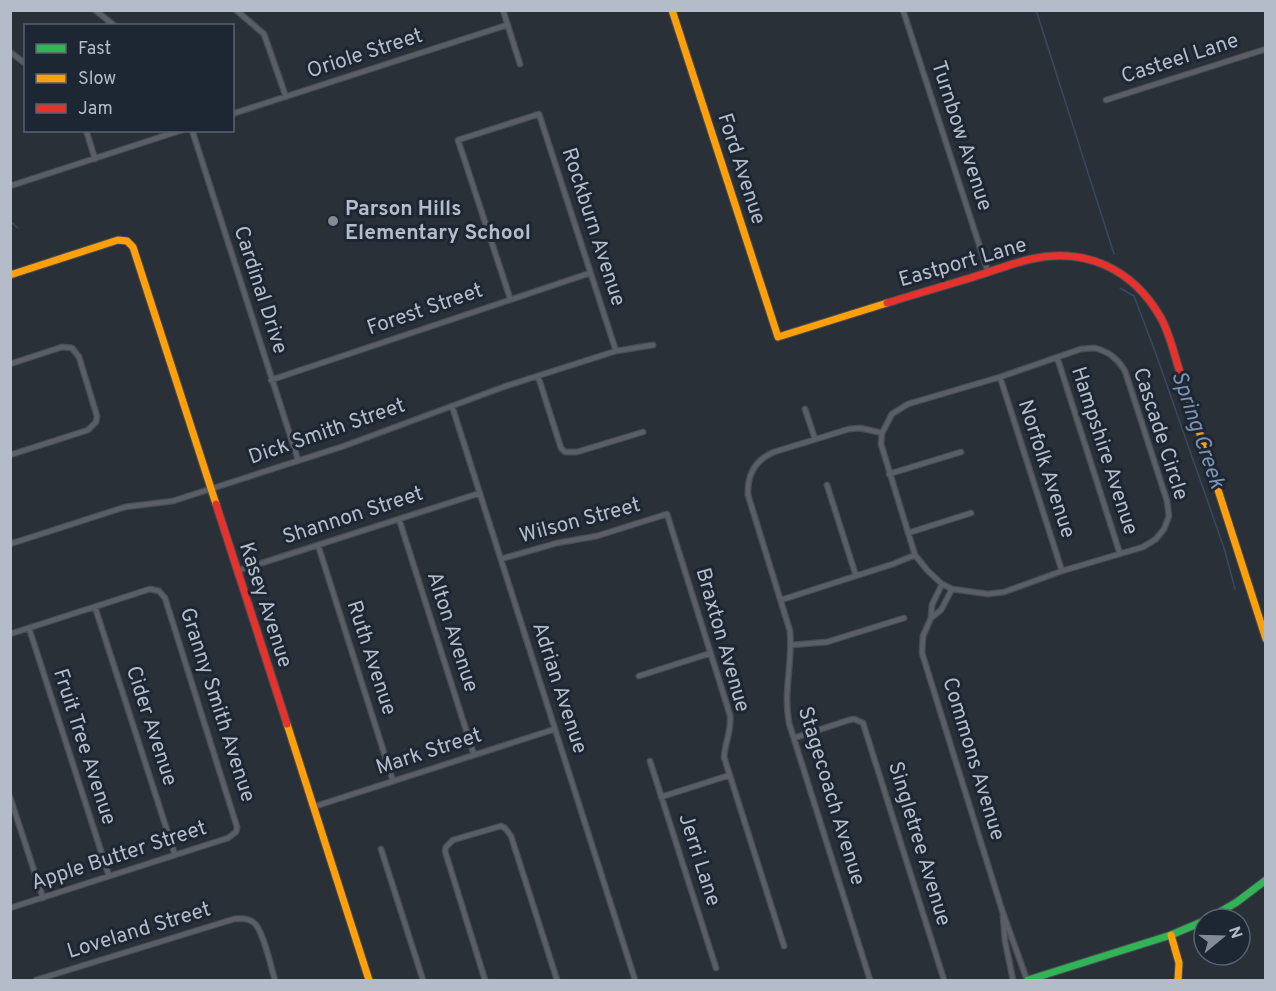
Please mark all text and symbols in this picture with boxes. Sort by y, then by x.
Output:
street label: Oriole Street [304,23,426,85]
legend [24,24,234,132]
street label: Casteel Lane [1118,27,1242,91]
text: Fast [78,38,111,61]
street label: Turnbow Avenue [924,58,998,214]
text: Slow [78,68,116,91]
text: Jam [78,98,113,121]
street label: Ford Avenue [710,110,772,228]
street label: Rockburn Avenue [555,144,631,310]
place label: Parson Hills Elementary School [345,196,531,247]
marker: Parson Hills Elementary School [326,214,340,228]
street label: Cardinal Drive [227,223,293,357]
street label: Eastport Lane [896,232,1030,294]
street label: Forest Street [363,278,487,342]
street label: Hampshire Avenue [1064,363,1144,539]
street label: Cascade Circle [1126,364,1194,504]
water label: Spring Creek [1164,368,1230,493]
street label: Dick Smith Street [245,393,409,471]
street label: Norfolk Avenue [1011,396,1081,542]
street label: Shannon Street [279,481,427,551]
street label: Wilson Street [516,492,644,550]
street label: Kasey Avenue [232,539,298,671]
street label: Braxton Avenue [688,565,756,715]
street label: Alton Avenue [420,568,484,696]
street label: Ruth Avenue [340,597,402,719]
street label: Granny Smith Avenue [173,604,261,806]
street label: Adrian Avenue [525,619,593,757]
street label: Cider Avenue [119,663,183,789]
street label: Fruit Tree Avenue [46,665,122,829]
street label: Commons Avenue [935,674,1011,844]
street label: Stagecoach Avenue [791,703,871,889]
street label: Mark Street [373,722,485,782]
street label: Singletree Avenue [881,759,957,929]
street label: Jerri Lane [671,810,727,910]
street label: Apple Butter Street [28,815,210,897]
street label: Loveland Street [64,896,214,966]
north arrow [1192,907,1252,967]
text: N [1223,924,1246,941]

